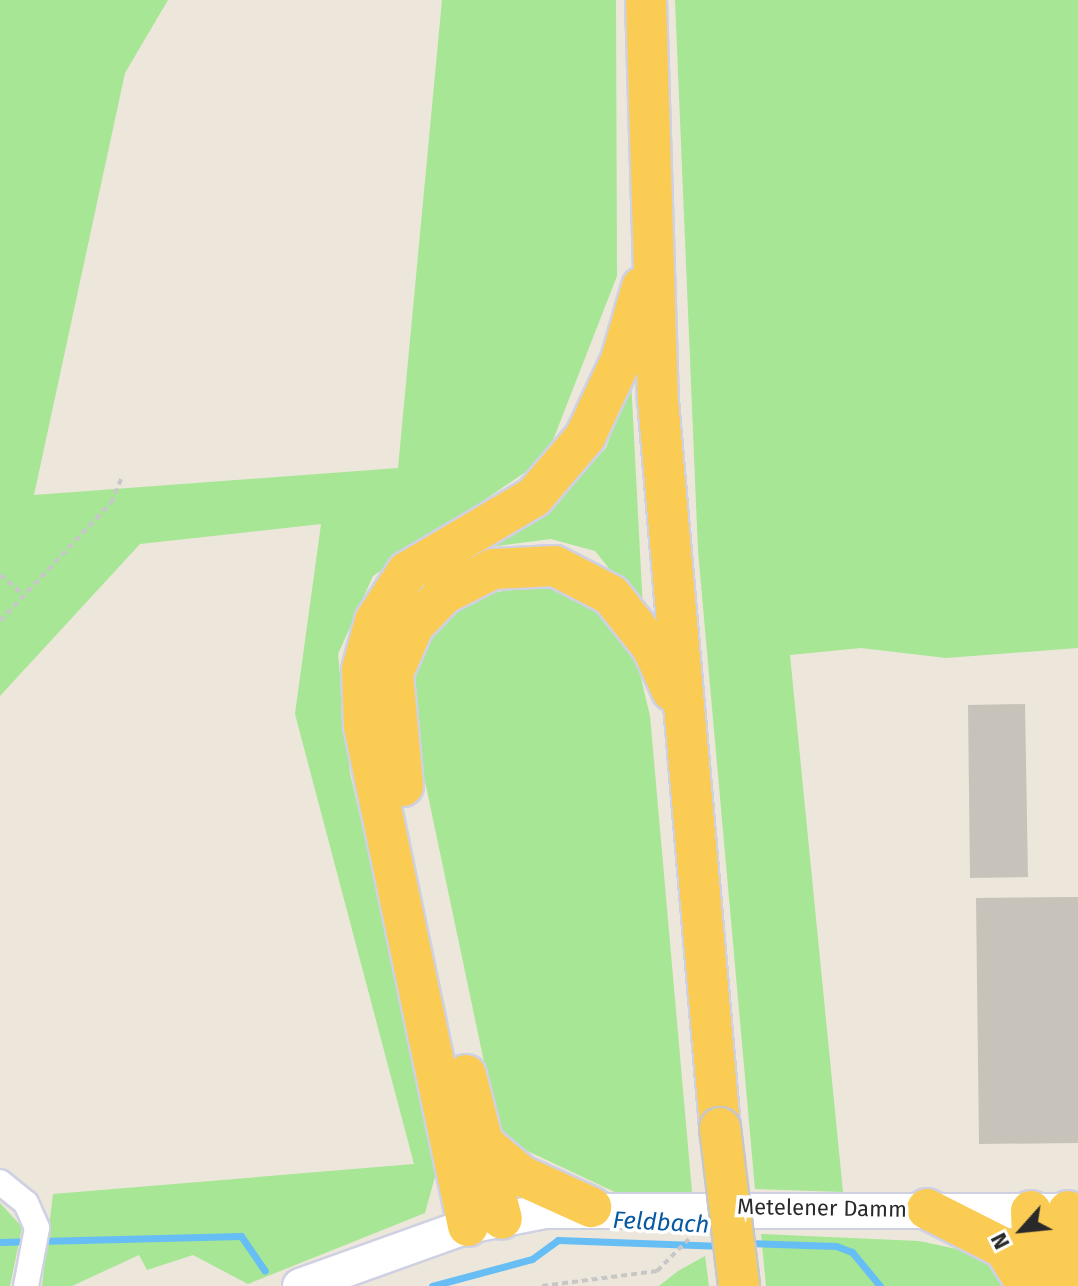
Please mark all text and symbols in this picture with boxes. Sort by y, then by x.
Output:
north arrow [982,1190,1062,1270]
street label: Metelener Damm [737,1193,907,1223]
water label: Feldbach [612,1206,710,1240]
text: N [985,1228,1016,1254]

